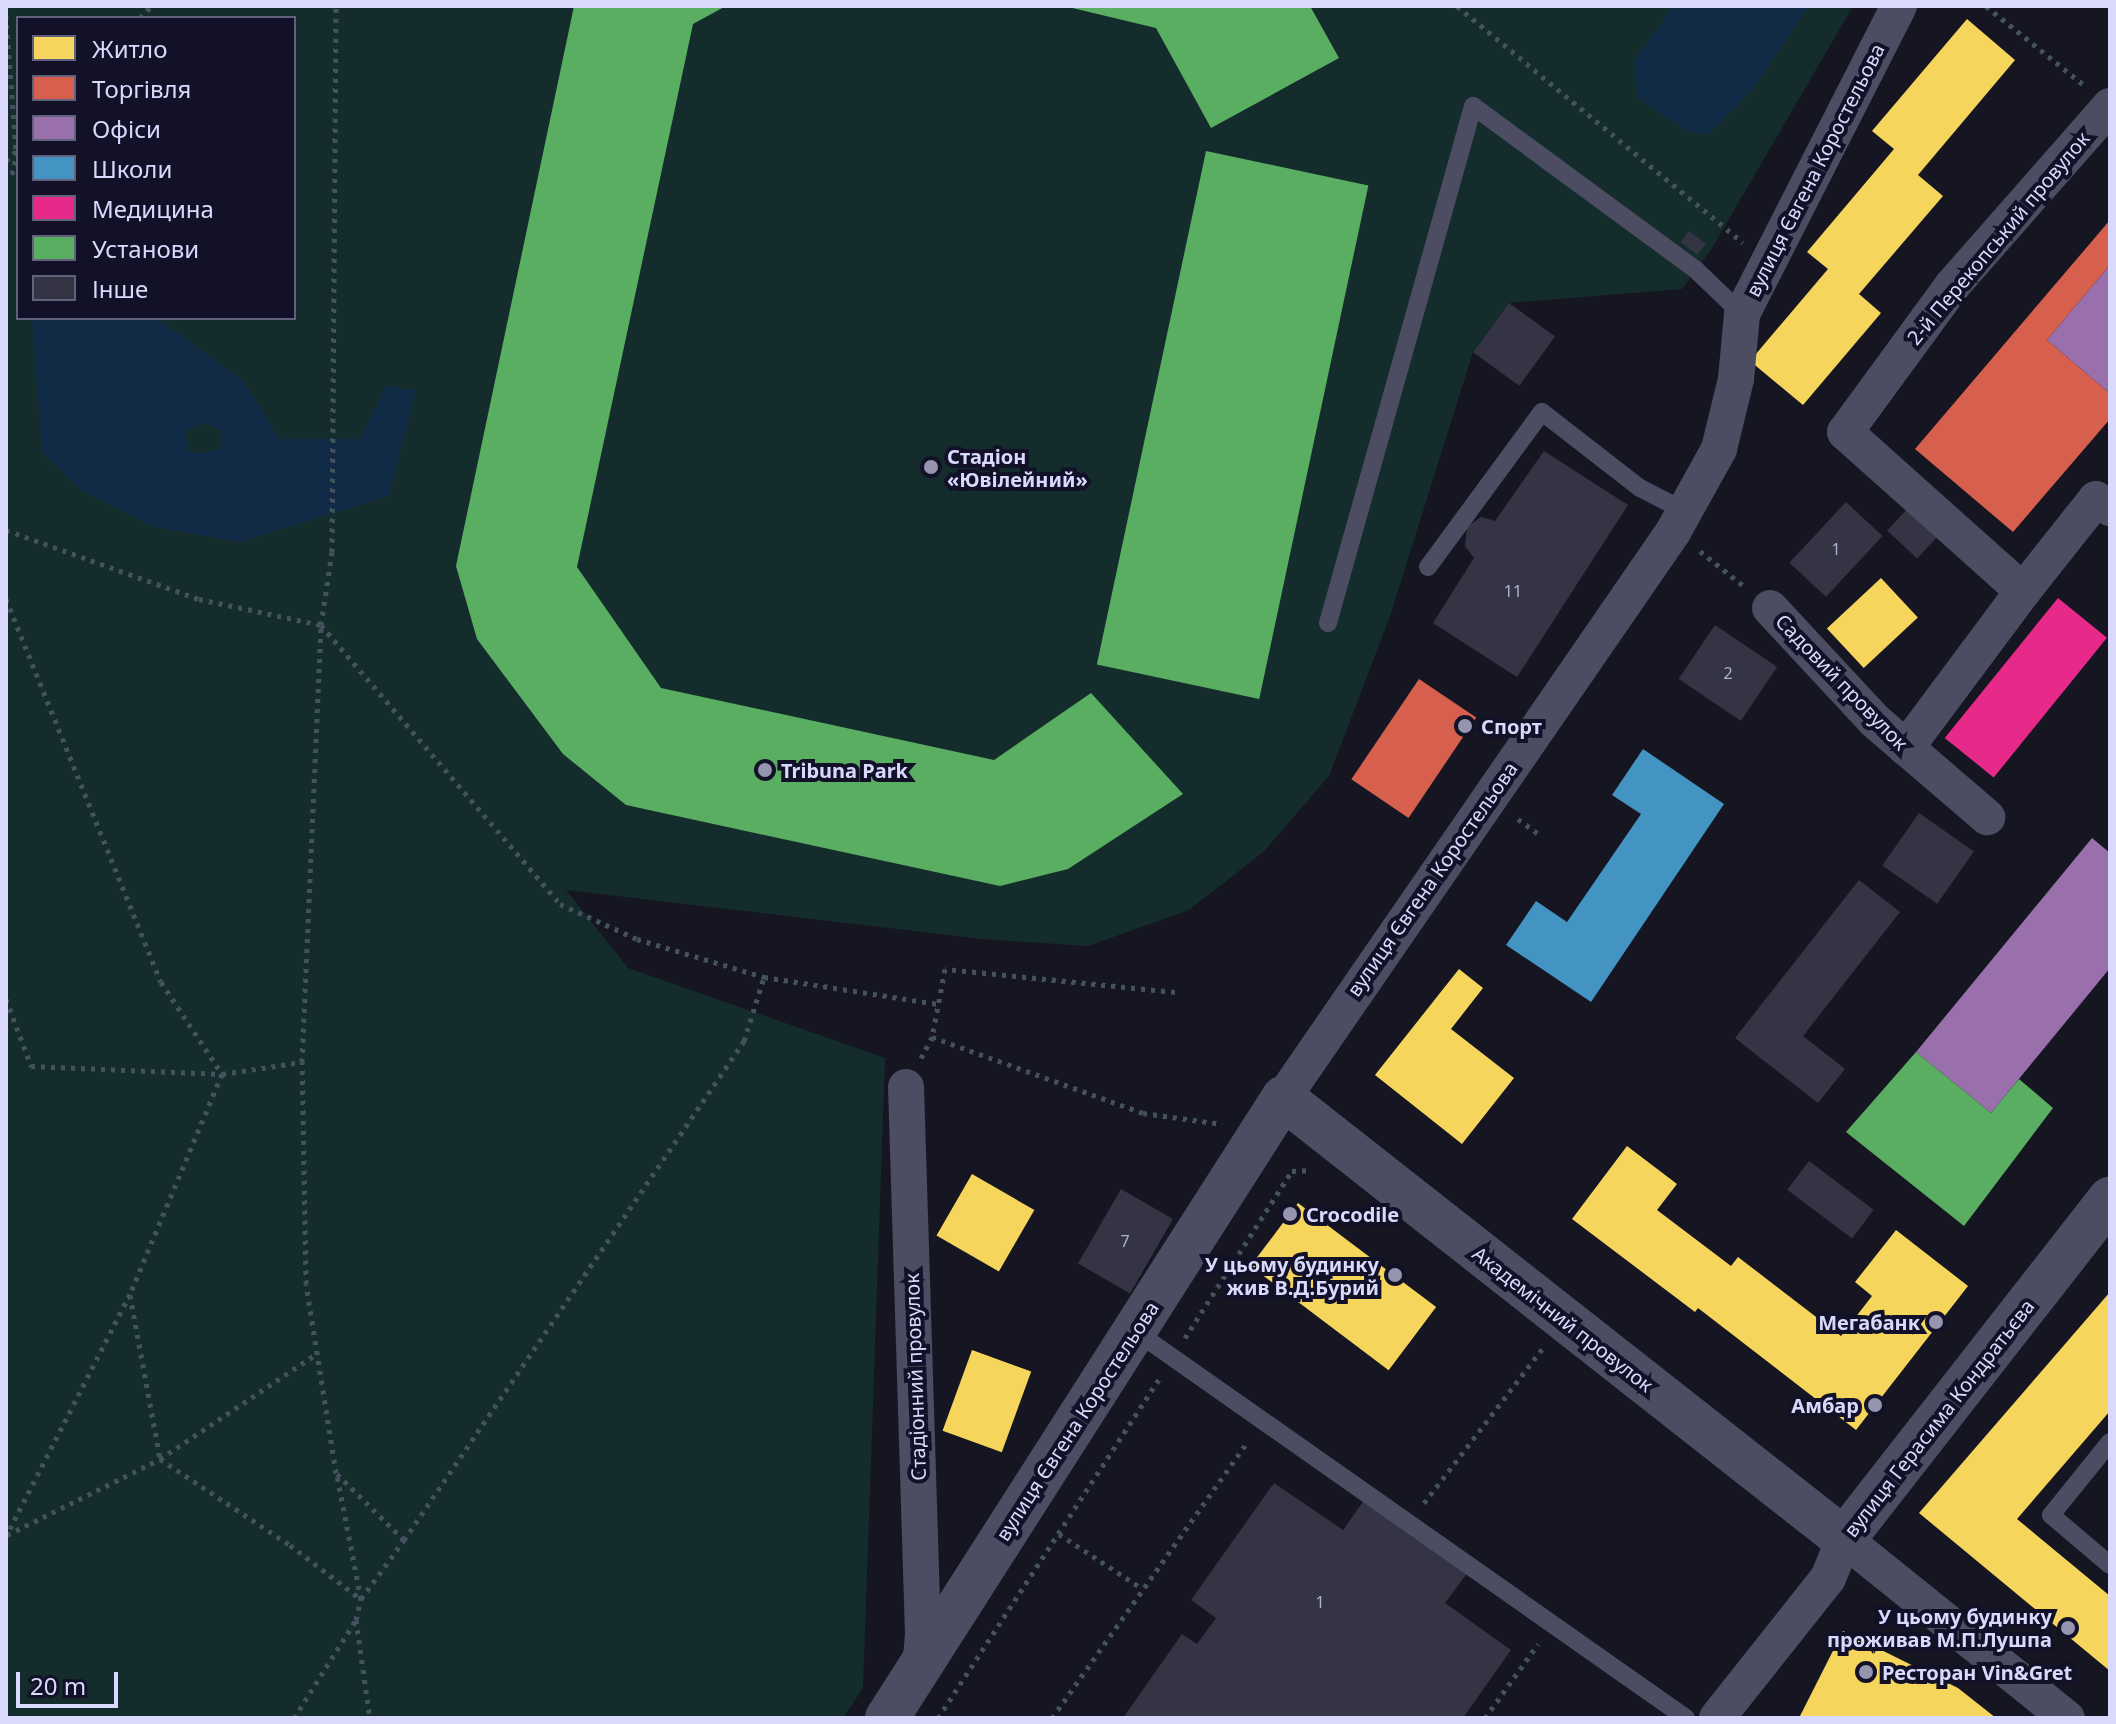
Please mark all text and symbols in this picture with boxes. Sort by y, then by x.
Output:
legend [16,16,296,320]
text: Житло [92,32,167,65]
street label: вулиця Євгена Коростельова [1741,40,1889,300]
text: Торгівля [92,72,191,105]
text: Офіси [92,112,161,145]
street label: 2-й Перекопський провулок [1902,127,2094,349]
text: Школи [92,152,172,185]
text: Медицина [92,192,214,225]
text: Установи [92,232,199,265]
text: Інше [92,272,148,305]
place label: Стадіон «Ювілейний» [947,444,1088,491]
marker: Стадіон «Ювілейний» [922,458,940,476]
house number: 1 [1831,539,1841,559]
house number: 11 [1504,581,1522,601]
street label: Садовий провулок [1771,609,1913,755]
house number: 2 [1723,663,1733,683]
place label: Спорт [1481,714,1542,738]
marker: Спорт [1456,717,1474,735]
street label: вулиця Євгена Коростельова [1342,757,1522,1001]
place label: Tribuna Park [781,758,908,782]
marker: Tribuna Park [756,761,774,779]
place label: Crocodile [1306,1202,1399,1226]
marker: Crocodile [1281,1205,1299,1223]
house number: 7 [1120,1231,1130,1251]
street label: Академічний провулок [1468,1241,1658,1397]
place label: У цьому будинку жив В.Д.Бурий [1205,1252,1379,1299]
marker: У цьому будинку жив В.Д.Бурий [1386,1266,1404,1284]
street label: Стадіонний провулок [899,1273,931,1481]
street label: вулиця Герасима Кондратьєва [1839,1294,2039,1542]
street label: вулиця Євгена Коростельова [991,1297,1163,1545]
place label: Мегабанк [1818,1310,1920,1334]
marker: Мегабанк [1927,1313,1945,1331]
place label: Амбар [1791,1393,1859,1417]
marker: Амбар [1866,1396,1884,1414]
house number: 1 [1315,1592,1325,1612]
place label: У цьому будинку проживав М.П.Лушпа [1827,1604,2052,1651]
marker: У цьому будинку проживав М.П.Лушпа [2059,1619,2077,1637]
scale bar [20,1656,122,1706]
place label: Ресторан Vin&Gret [1882,1660,2072,1684]
marker: Ресторан Vin&Gret [1857,1663,1875,1681]
text: 20 m [30,1669,86,1702]

